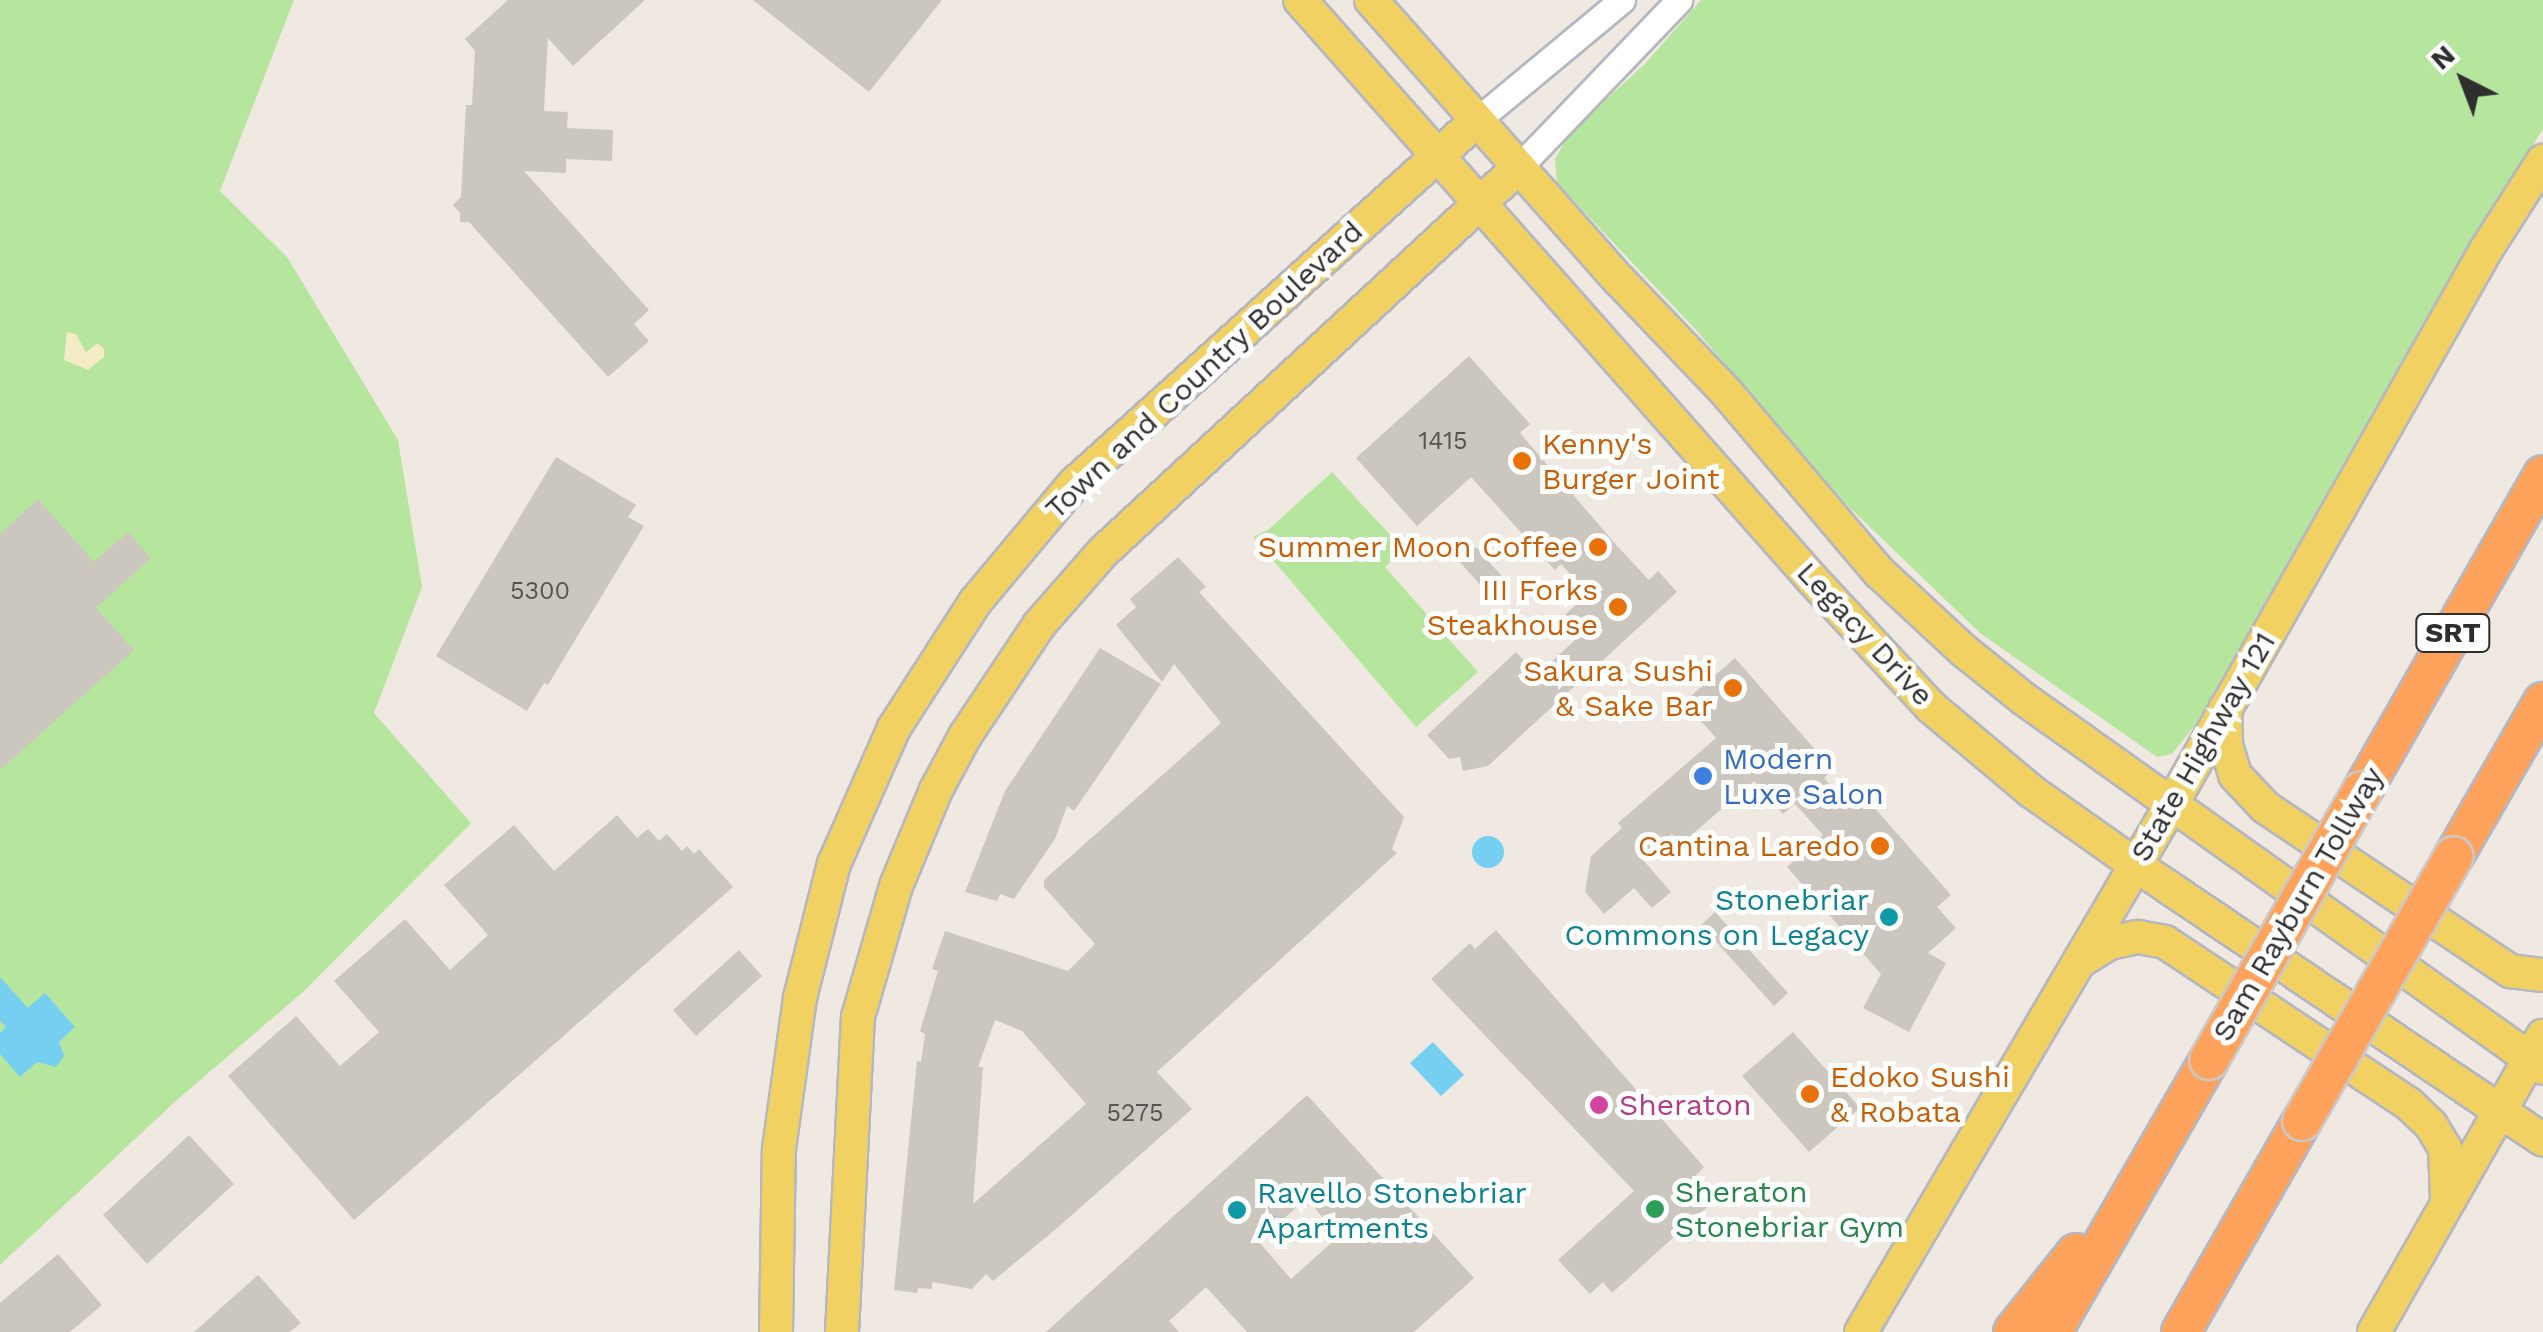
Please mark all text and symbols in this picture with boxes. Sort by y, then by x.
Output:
north arrow [2413,30,2513,130]
text: N [2424,38,2461,77]
street label: Town and Country Boulevard [1038,213,1370,527]
house number: 1415 [1419,426,1467,456]
place label: Kenny's Burger Joint [1542,426,1721,496]
marker: Kenny's Burger Joint [1511,450,1533,472]
place label: Summer Moon Coffee [1257,529,1578,565]
marker: Summer Moon Coffee [1587,536,1609,558]
street label: Legacy Drive [1789,554,1941,714]
place label: III Forks Steakhouse [1427,572,1598,642]
house number: 5300 [510,576,570,606]
marker: III Forks Steakhouse [1607,596,1629,618]
road number: SRT [2413,610,2493,656]
street label: State Highway 121 [2122,625,2284,869]
place label: Sakura Sushi & Sake Bar [1523,653,1713,724]
marker: Sakura Sushi & Sake Bar [1722,677,1744,699]
place label: Modern Luxe Salon [1723,741,1884,812]
street label: Sam Rayburn Tollway [2205,760,2391,1048]
marker: Modern Luxe Salon [1692,765,1714,787]
place label: Cantina Laredo [1637,828,1860,864]
marker: Cantina Laredo [1869,835,1891,857]
place label: Stonebriar Commons on Legacy [1564,882,1869,952]
marker: Stonebriar Commons on Legacy [1878,906,1900,928]
place label: Edoko Sushi & Robata [1830,1059,2010,1130]
marker: Edoko Sushi & Robata [1799,1083,1821,1105]
place label: Sheraton [1619,1087,1751,1123]
marker: Sheraton [1588,1094,1610,1116]
house number: 5275 [1106,1098,1164,1128]
place label: Sheraton Stonebriar Gym [1675,1174,1905,1244]
place label: Ravello Stonebriar Apartments [1257,1175,1527,1246]
marker: Sheraton Stonebriar Gym [1644,1198,1666,1220]
marker: Ravello Stonebriar Apartments [1226,1199,1248,1221]

